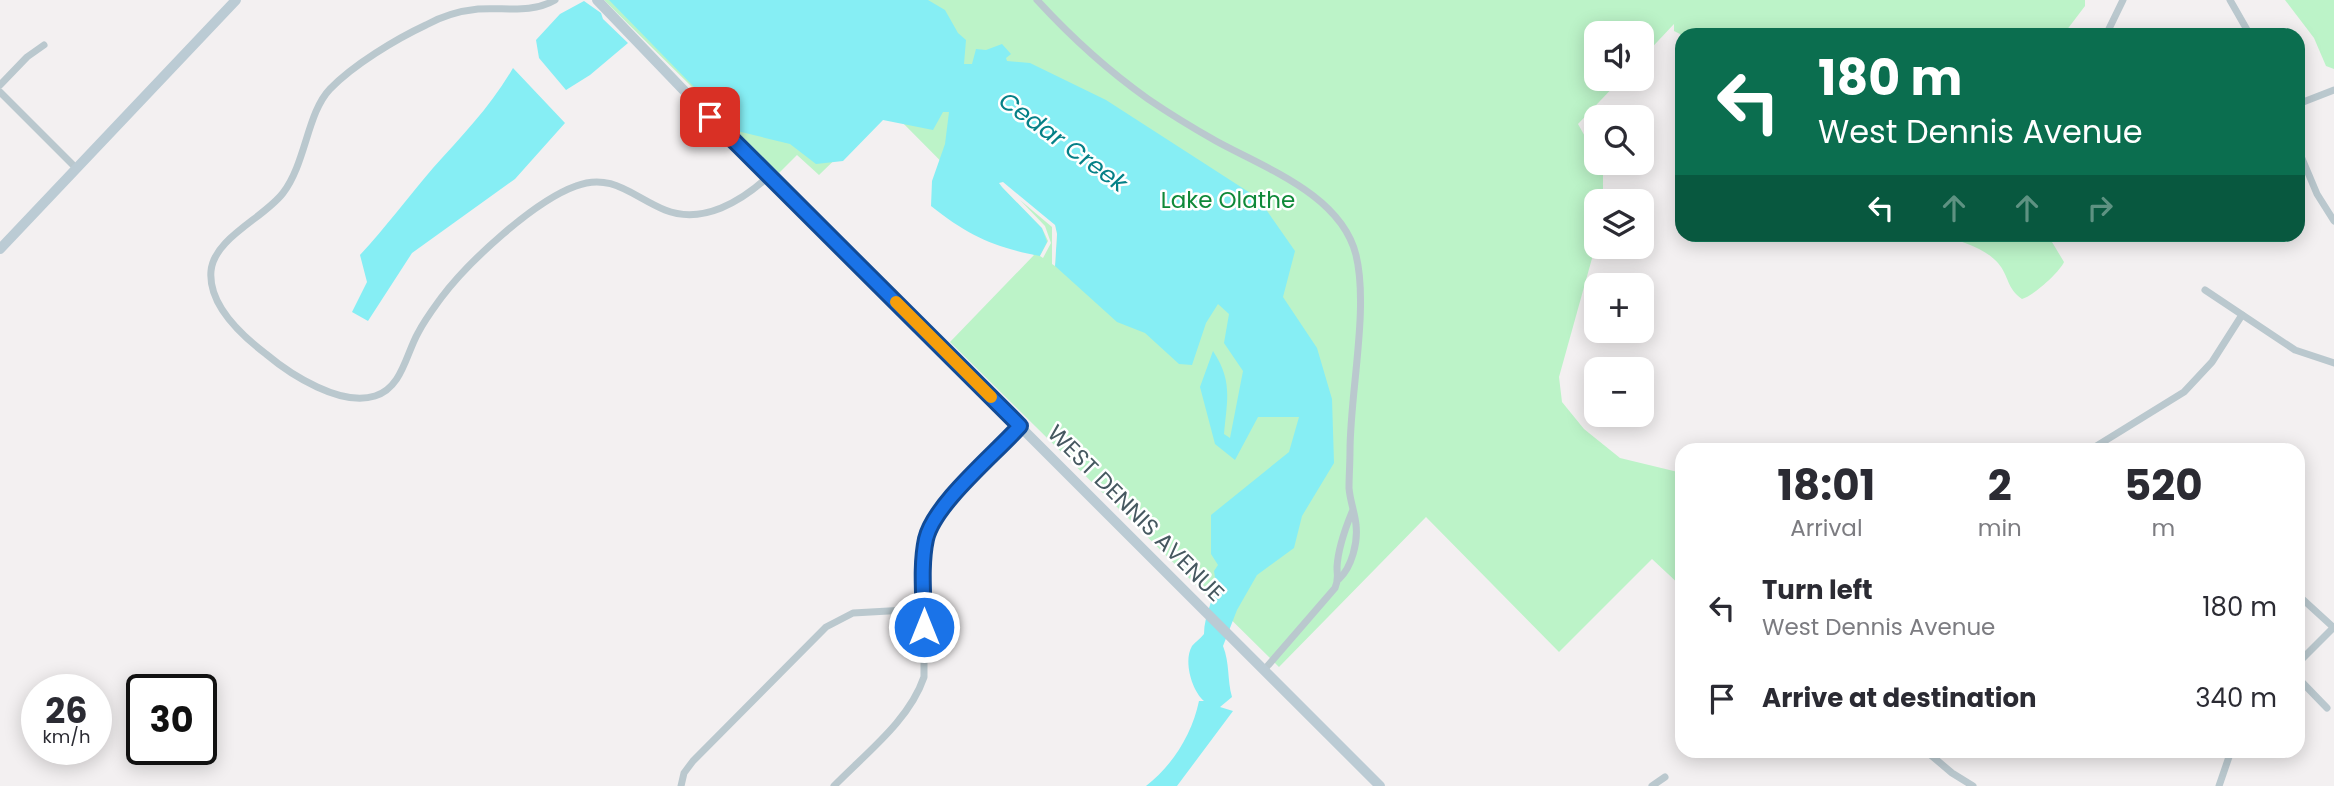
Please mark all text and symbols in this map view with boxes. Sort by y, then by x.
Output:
map controls [1584,21,1654,427]
button: sound [1584,21,1654,91]
text: 180 m [1818,44,1962,112]
icon: left [1703,56,1794,147]
water label: Cedar Creek [992,84,1136,200]
pin [680,87,740,147]
icon: arrive [691,98,729,136]
button: search [1584,105,1654,175]
text: West Dennis Avenue [1818,109,2143,154]
park label: Lake Olathe [1161,184,1295,216]
button: layers [1584,189,1654,259]
icon: left [1862,189,1900,227]
icon: ahead [1935,189,1973,227]
icon: ahead [2008,189,2046,227]
icon: right [2081,189,2119,227]
button: + [1584,273,1654,343]
button: − [1584,357,1654,427]
street label: WEST DENNIS AVENUE [1040,417,1232,609]
text: 18:01 [1777,456,1875,515]
text: 2 [1988,456,2012,515]
text: 520 [2124,456,2203,515]
text: Arrival [1790,512,1863,544]
text: min [1978,512,2022,544]
text: m [2152,512,2175,544]
text: Turn left [1762,572,1873,608]
icon: left [1703,589,1741,627]
text: 180 m [2202,589,2277,625]
position arrow [887,590,961,664]
text: West Dennis Avenue [1762,611,1995,643]
speed limit sign: 30 [126,674,217,765]
icon: arrive [1703,680,1741,718]
text: Arrive at destination [1762,680,2037,716]
text: 340 m [2195,680,2277,716]
text: 26 [45,686,88,735]
text: km/h [43,724,90,749]

